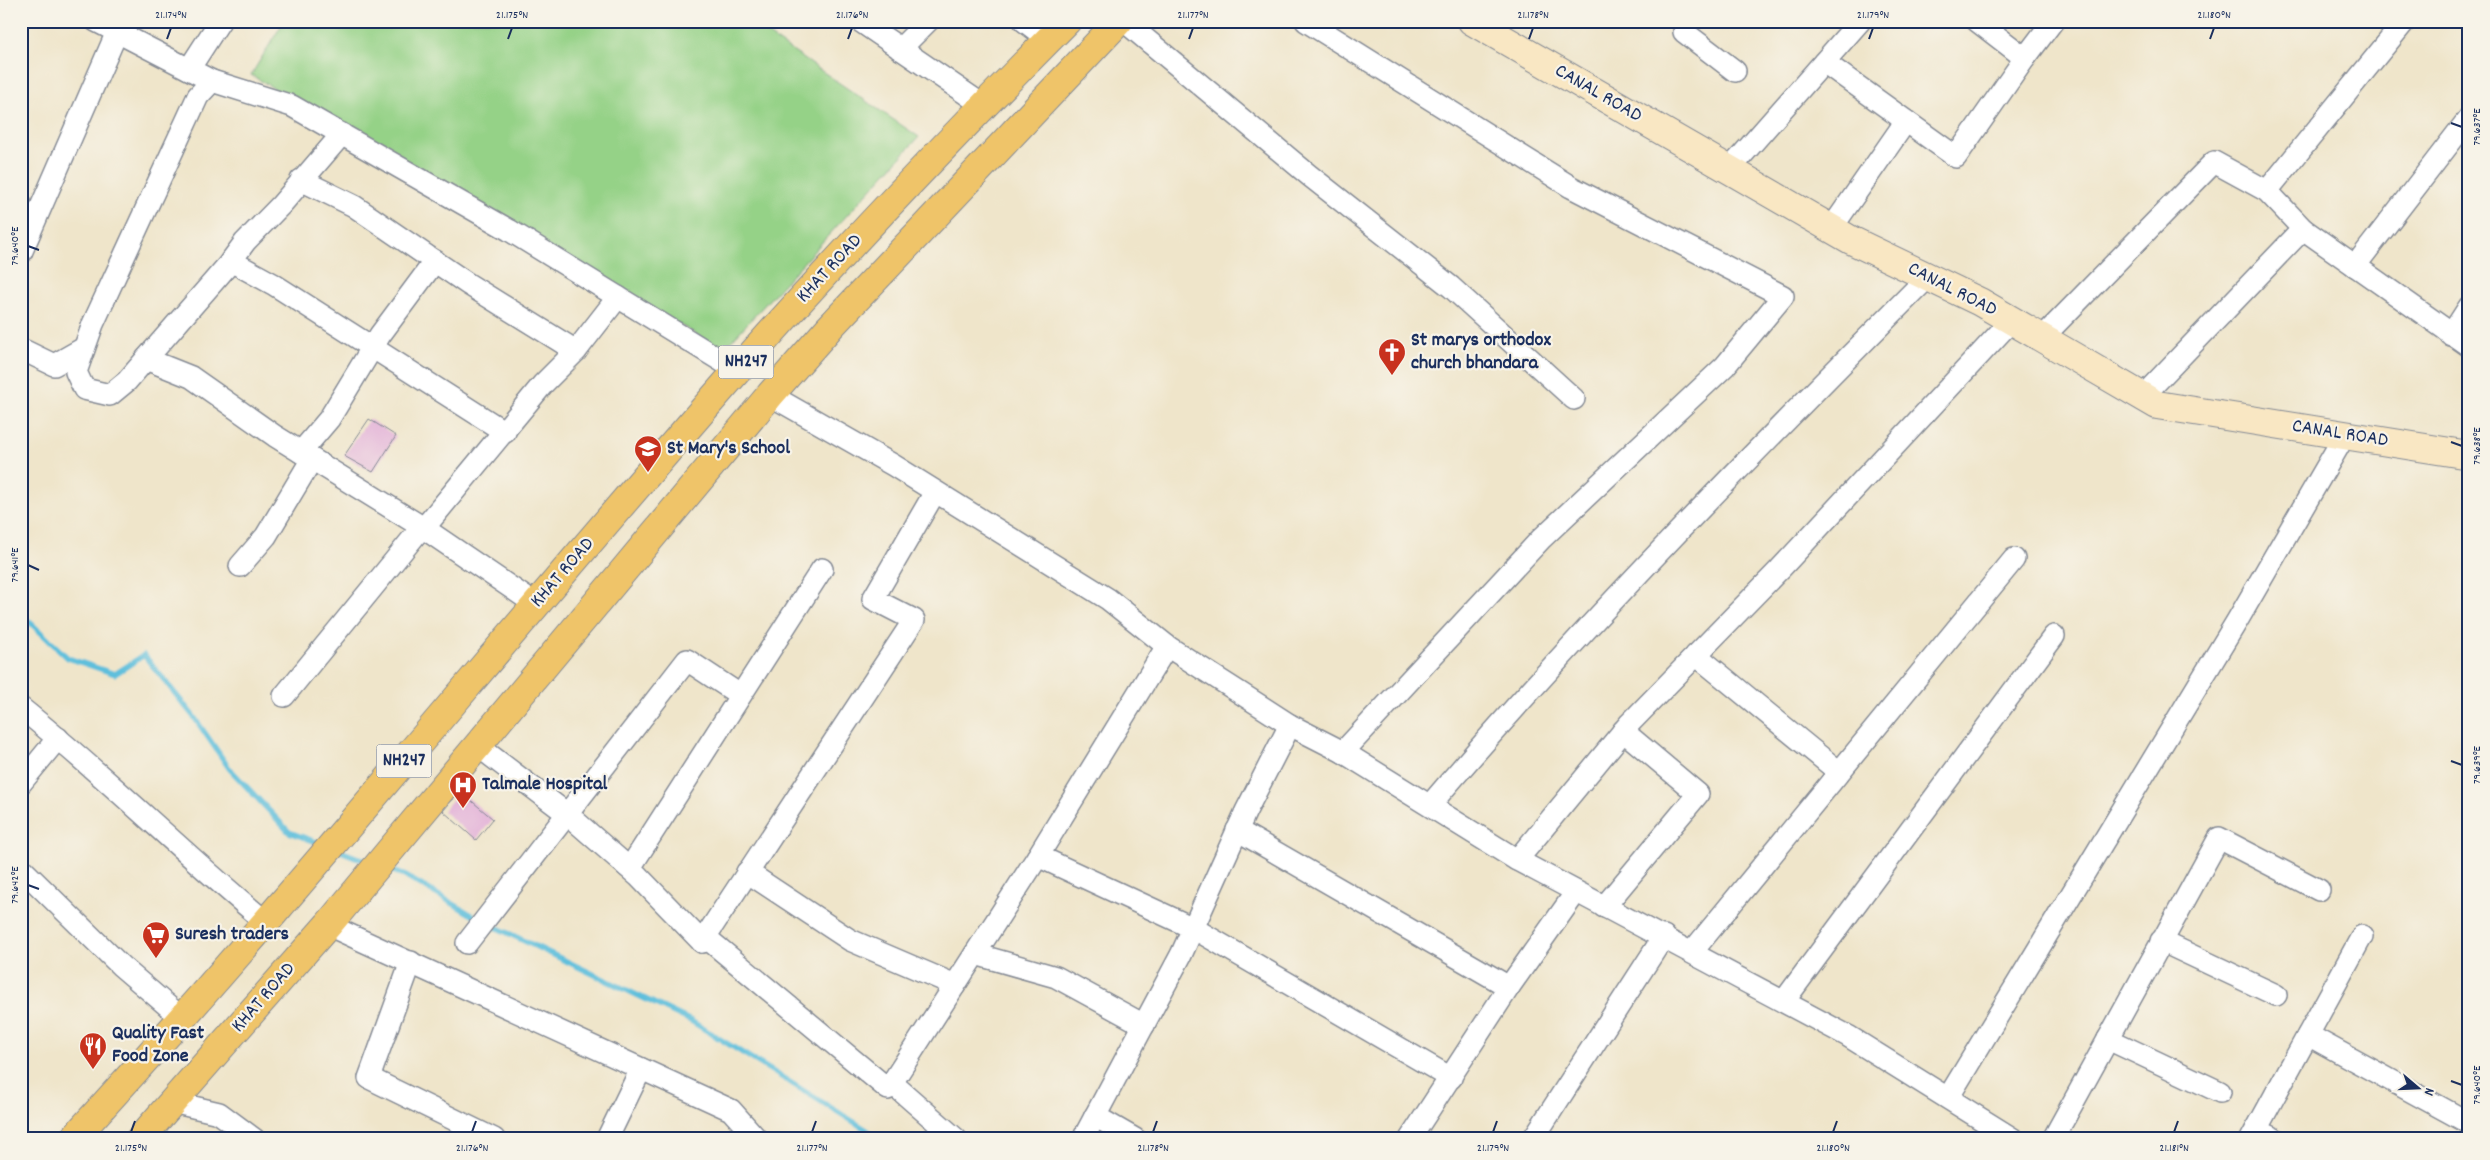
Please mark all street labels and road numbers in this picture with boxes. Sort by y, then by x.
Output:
street label: CANAL ROAD [1549,58,1647,130]
street label: KHAT ROAD [791,228,869,310]
street label: CANAL ROAD [1903,256,2001,324]
road number: NH247 [718,346,774,378]
street label: CANAL ROAD [2290,413,2390,455]
street label: KHAT ROAD [524,532,602,614]
road number: NH247 [376,744,432,778]
street label: KHAT ROAD [225,957,303,1039]

